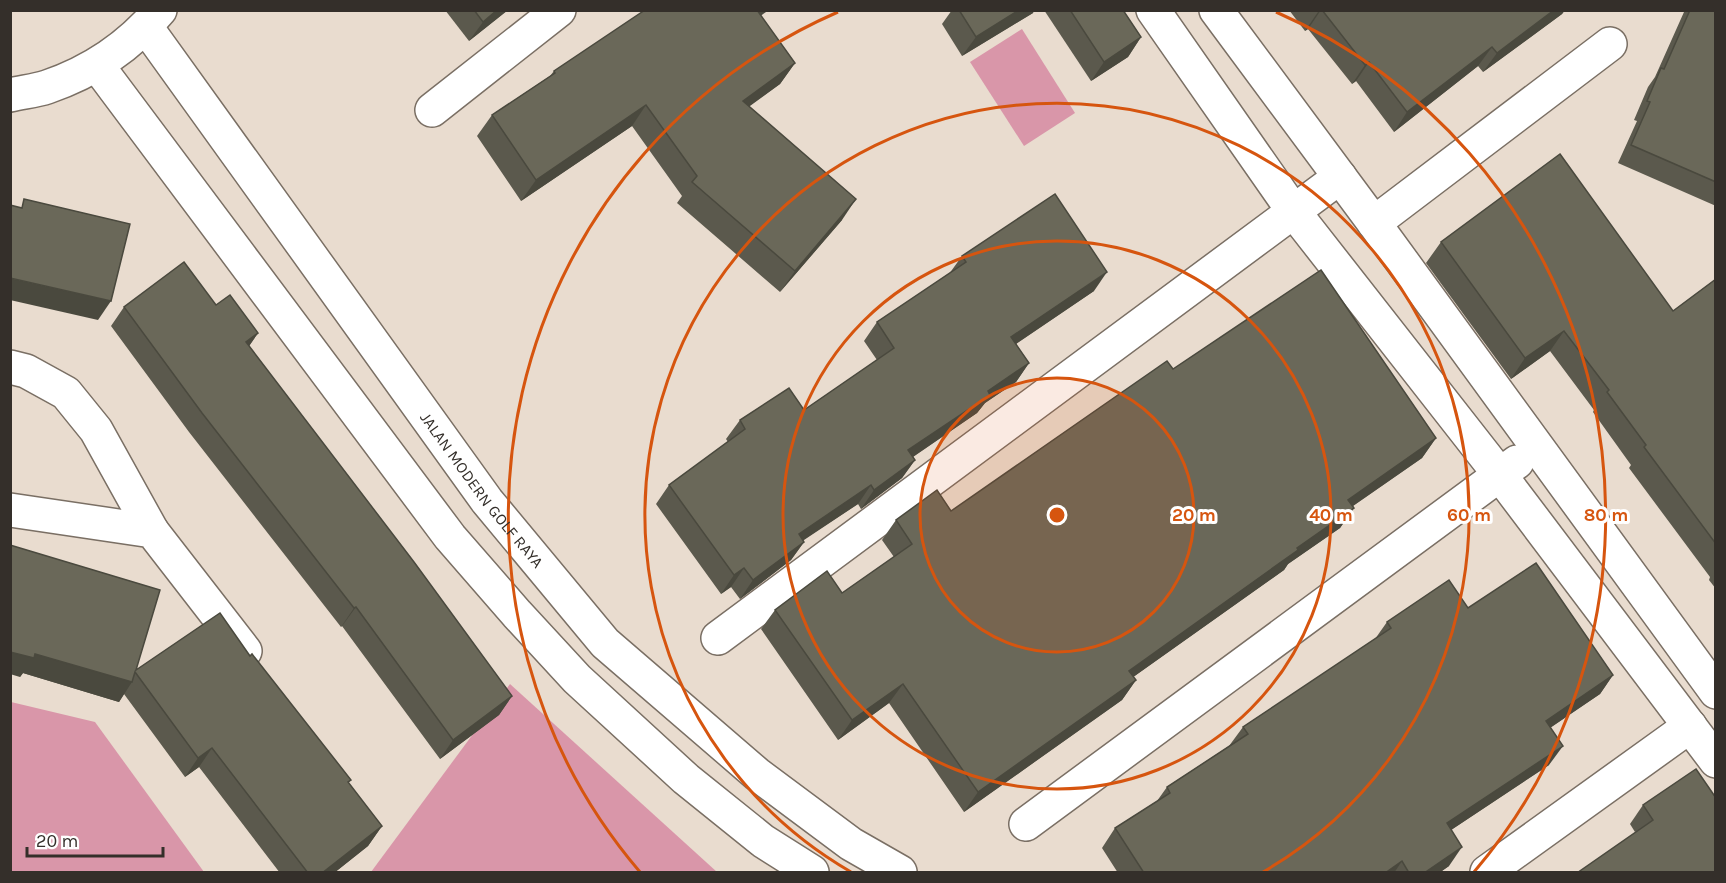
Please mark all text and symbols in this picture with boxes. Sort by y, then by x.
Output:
street label: JALAN MODERN GOLF RAYA [417,408,548,571]
text: 20 m [1172,504,1216,526]
text: 40 m [1309,504,1353,526]
text: 60 m [1447,504,1491,526]
text: 80 m [1584,504,1628,526]
centre of rings [1047,505,1067,525]
scale bar [27,820,164,858]
text: 20 m [36,830,78,852]

